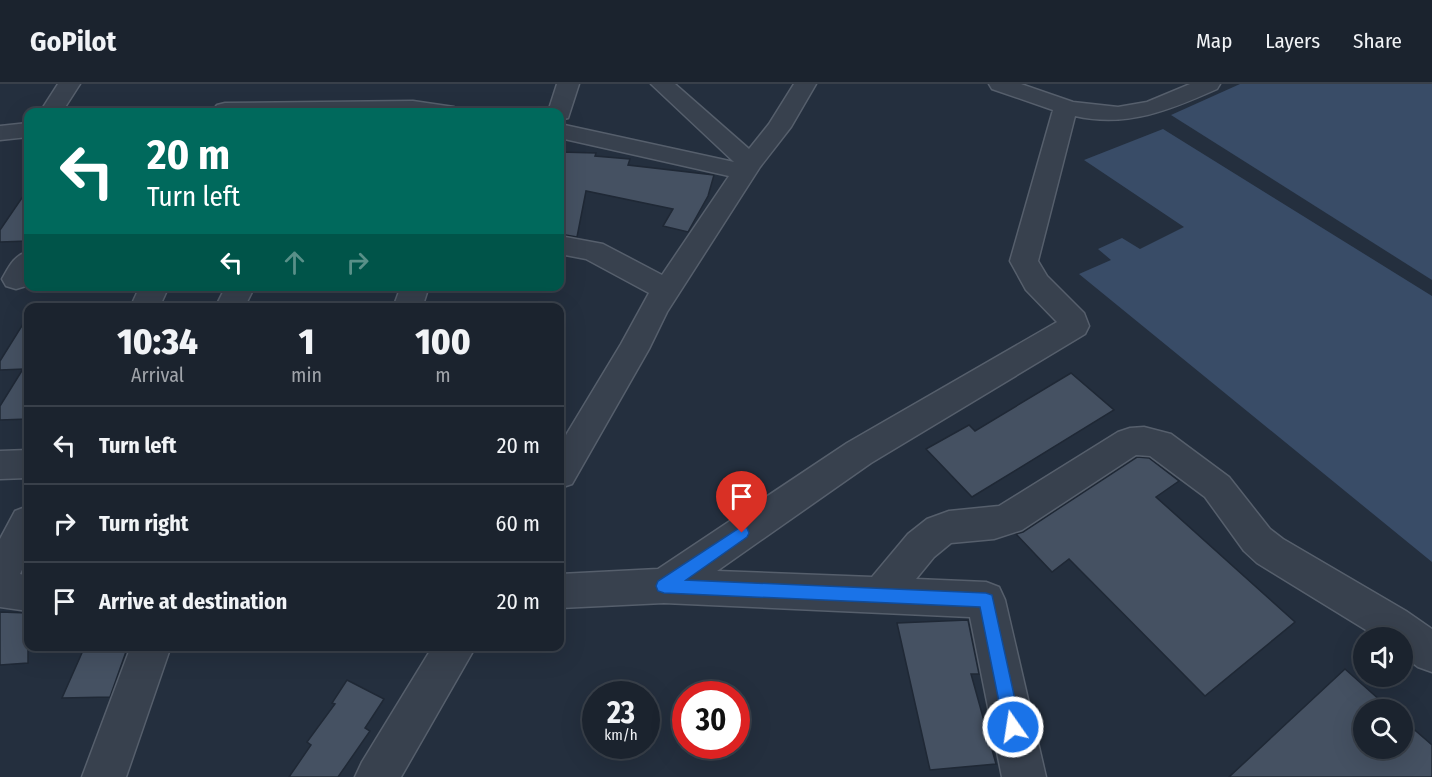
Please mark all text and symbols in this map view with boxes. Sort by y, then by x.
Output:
text: GoPilot [30,25,116,58]
text: Map [1196,28,1232,54]
text: Layers [1265,28,1320,54]
text: Share [1353,28,1402,54]
text: 20 m [147,130,230,180]
icon: left [48,132,126,210]
text: Turn left [147,181,240,213]
icon: left [215,246,248,279]
icon: ahead [278,246,311,279]
icon: right [341,246,374,279]
text: 10:34 [117,320,198,364]
text: 1 [299,320,314,364]
text: 100 [415,320,471,364]
text: Arrival [131,363,184,387]
text: min [291,363,322,387]
text: m [435,363,451,387]
icon: left [48,429,81,462]
text: Turn left [99,432,177,459]
text: 20 m [497,432,540,459]
pin [716,471,767,533]
icon: arrive [725,480,758,513]
icon: right [48,507,81,540]
text: Turn right [99,510,188,537]
text: 60 m [496,510,540,537]
icon: arrive [48,585,81,618]
text: Arrive at destination [99,588,287,615]
text: 20 m [497,588,540,615]
map controls [1353,627,1413,759]
button: sound [1353,627,1413,687]
speed limit sign: 30 [672,681,750,759]
text: 23 [607,695,635,731]
position arrow [981,695,1045,759]
button: search [1353,699,1413,759]
text: km/h [604,726,638,744]

